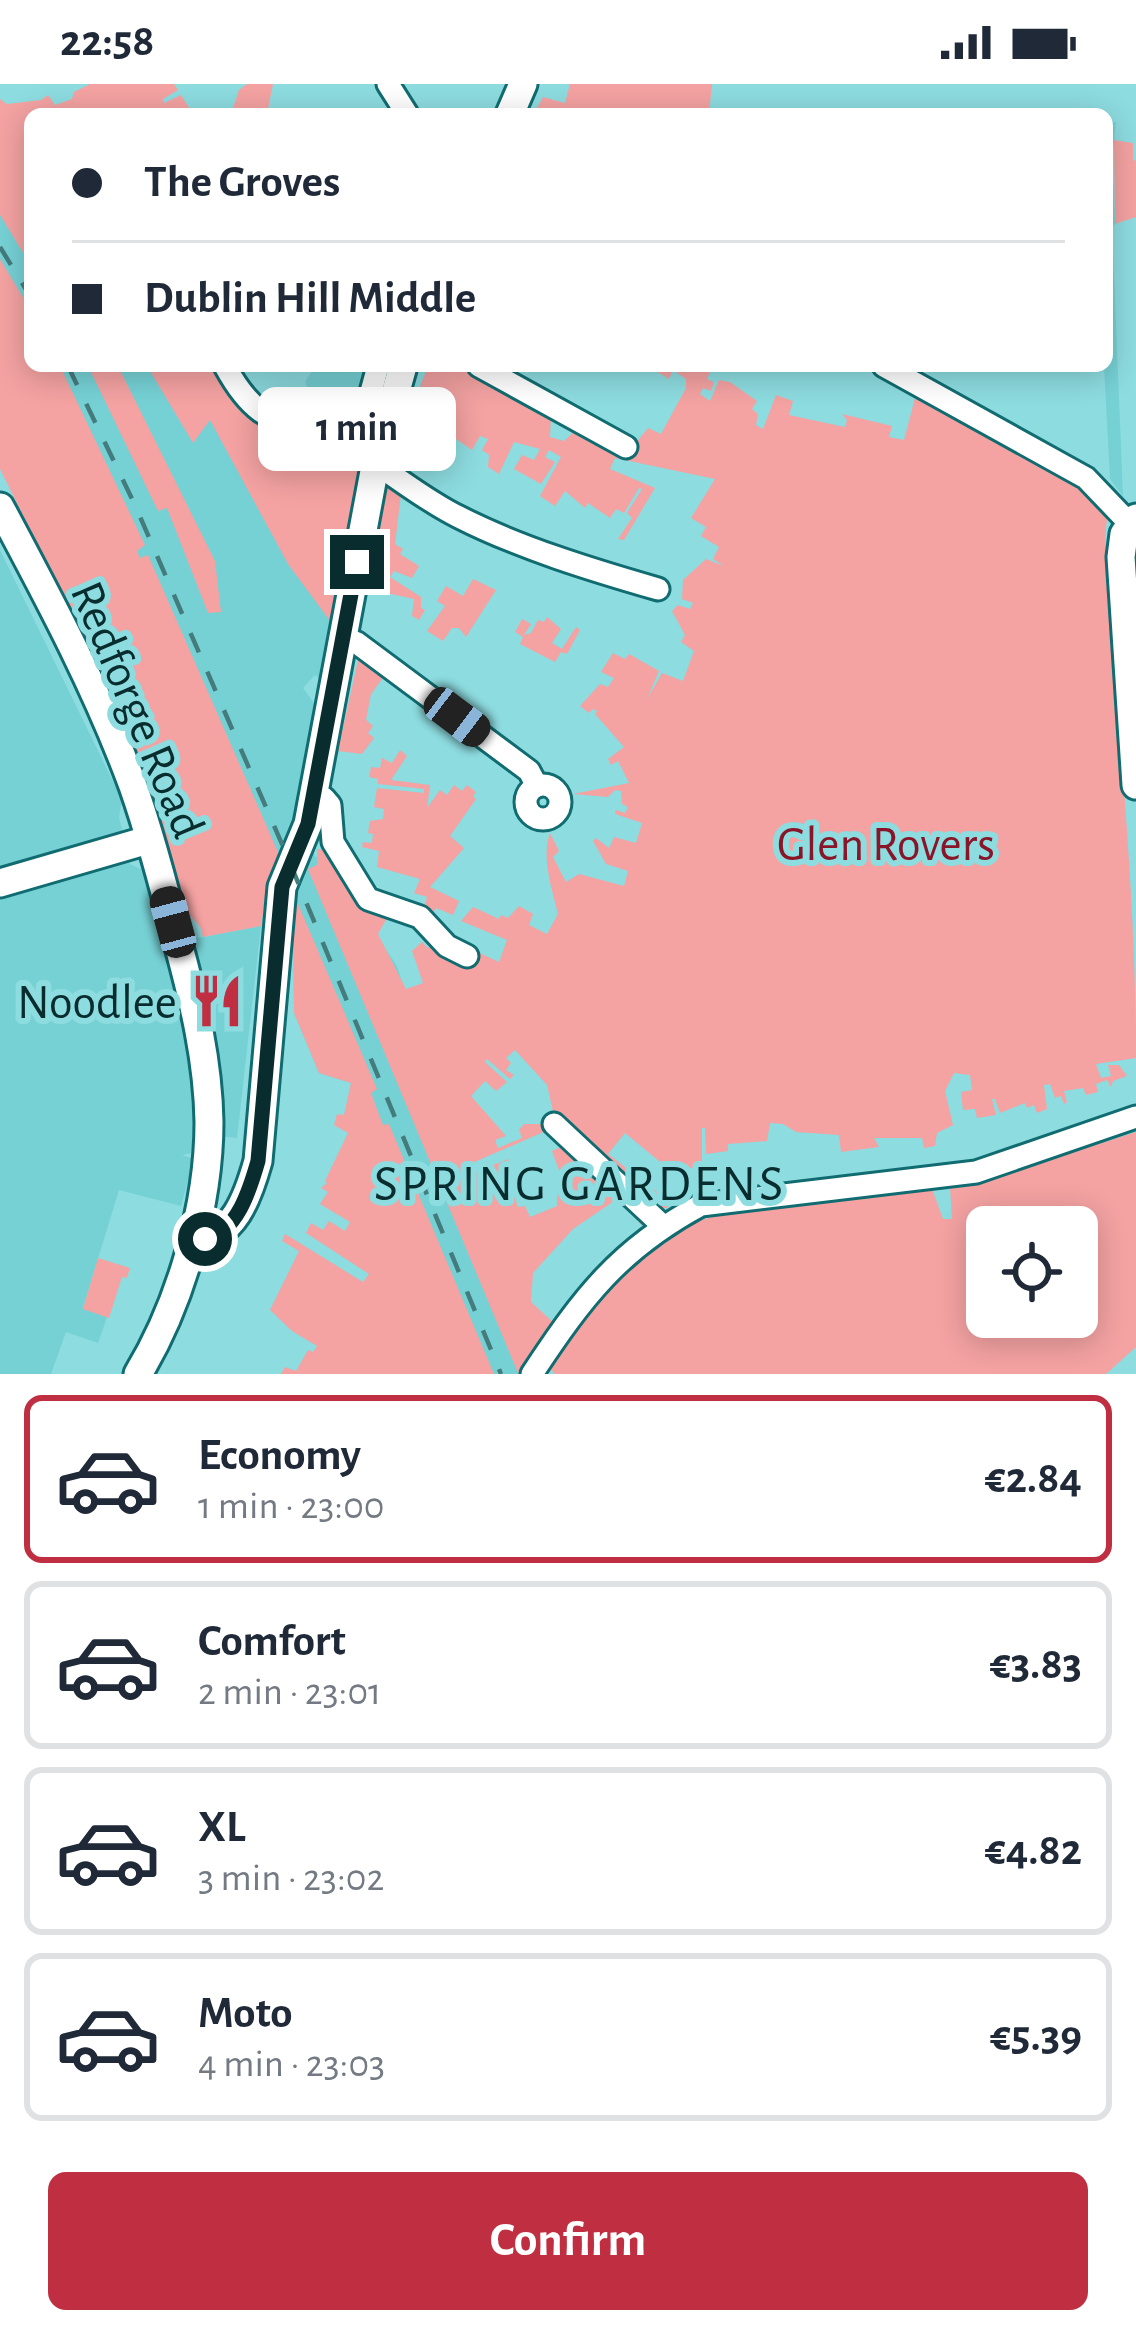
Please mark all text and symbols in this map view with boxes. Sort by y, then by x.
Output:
text: 22:58 [60,19,154,64]
text: The Groves [144,160,340,205]
text: Dublin Hill Middle [144,276,476,321]
callout: 1 min [258,388,456,472]
text: 1 min [316,409,398,448]
route end [330,535,384,589]
street label: Redforge Road [61,575,212,845]
car [417,681,497,753]
park label: Glen Rovers [777,822,995,870]
car [146,883,200,961]
restaurant icon: Noodlee [188,972,246,1030]
place label: Noodlee [17,980,177,1028]
district label: SPRING GARDENS [374,1159,786,1210]
map controls [966,1206,1098,1338]
button: locate [966,1206,1098,1338]
route start [178,1212,232,1266]
icon: car [54,1425,162,1533]
text: Economy [198,1433,361,1478]
text: €2.84 [985,1456,1082,1501]
text: 1 min · 23:00 [198,1487,384,1526]
icon: car [54,1611,162,1719]
text: Comfort [198,1619,346,1664]
text: €3.83 [990,1642,1082,1687]
text: 2 min · 23:01 [198,1673,382,1712]
icon: car [54,1797,162,1905]
text: XL [198,1805,246,1850]
text: €4.82 [985,1828,1082,1873]
text: 3 min · 23:02 [198,1859,384,1898]
icon: car [54,1983,162,2091]
text: Moto [198,1991,293,2036]
text: €5.39 [990,2014,1082,2059]
text: 4 min · 23:03 [198,2045,385,2084]
button: Confirm [48,2172,1088,2310]

